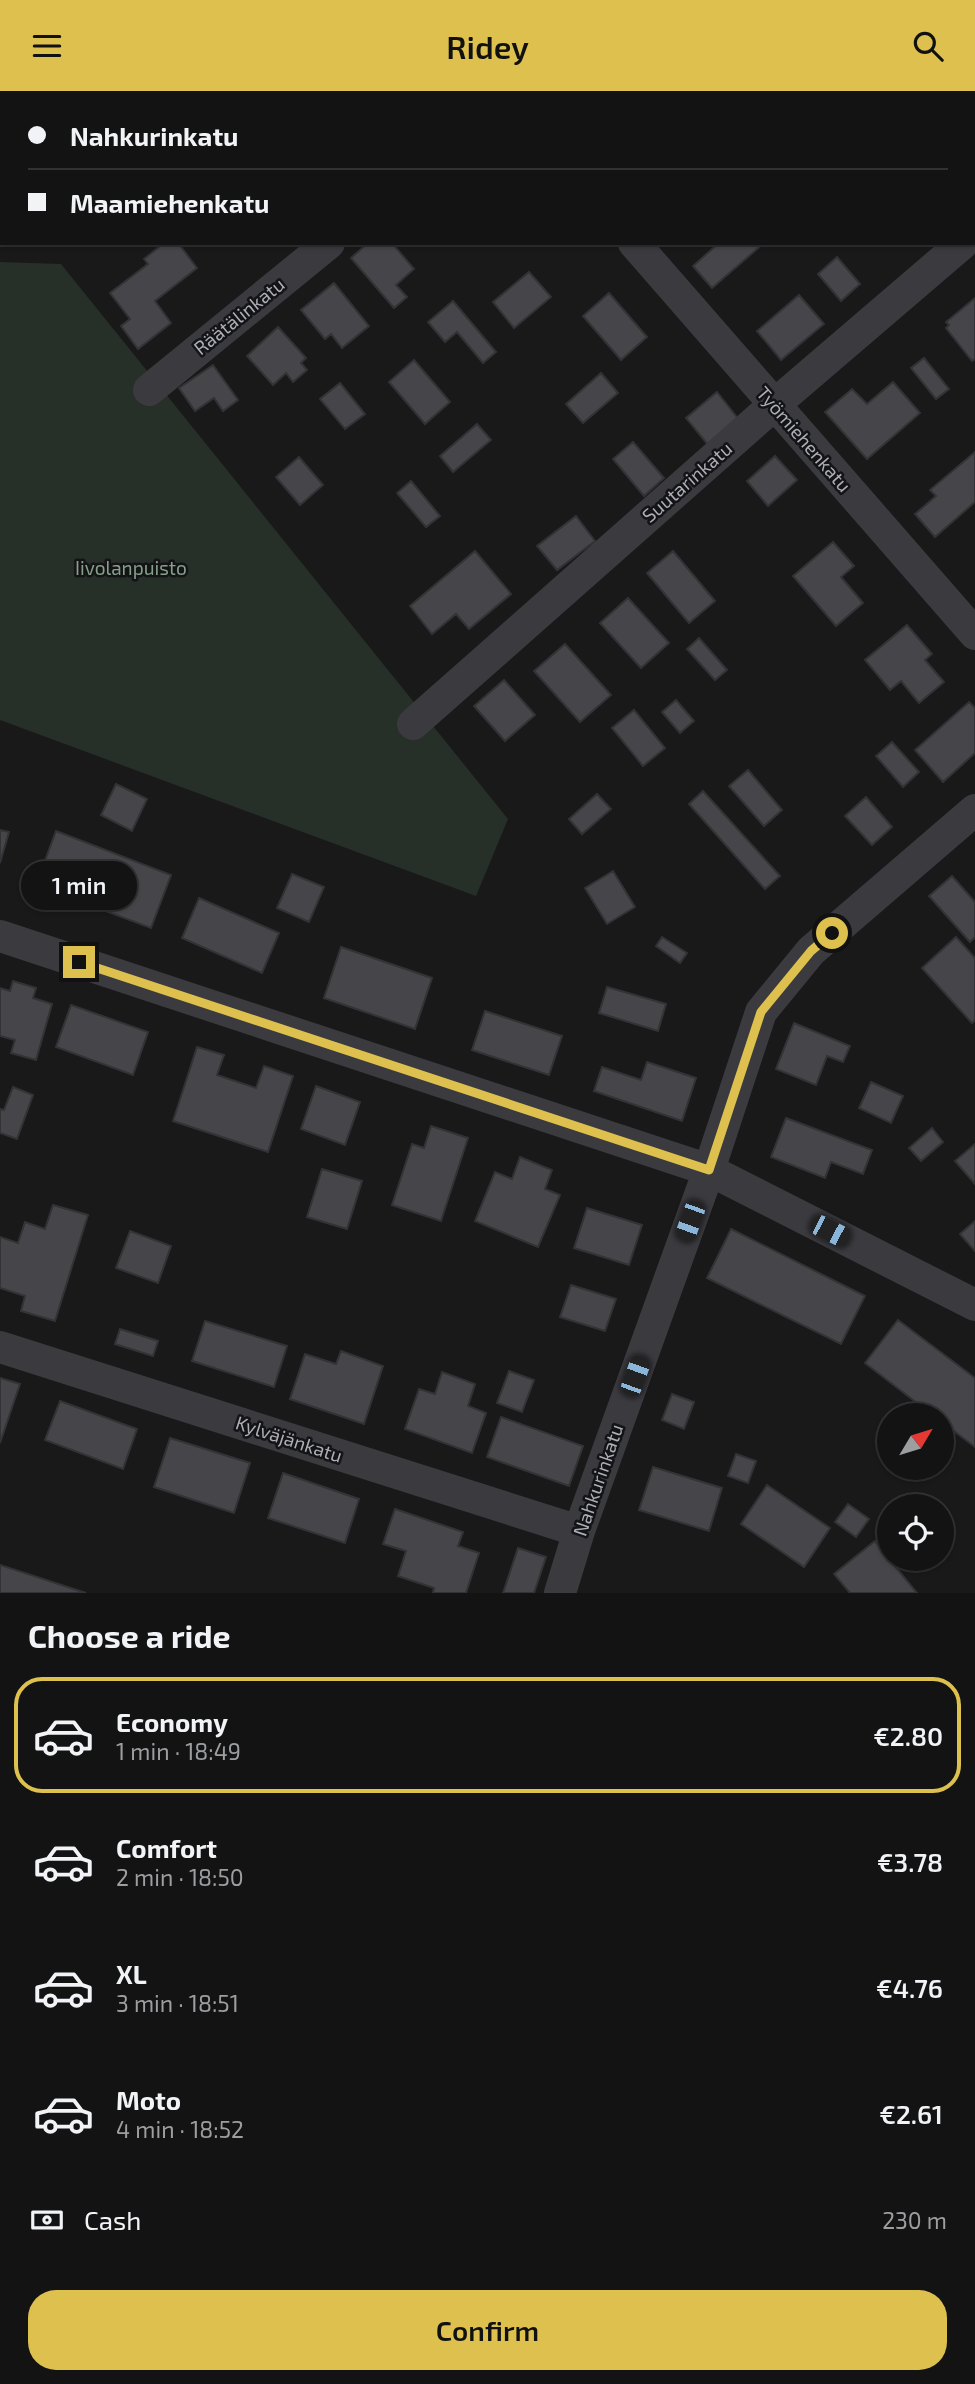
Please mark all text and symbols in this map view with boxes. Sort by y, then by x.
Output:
icon: menu [28,27,66,65]
text: Ridey [446,27,529,65]
icon: search [909,27,947,65]
text: Nahkurinkatu [70,120,239,151]
text: Maamiehenkatu [70,187,270,218]
street label: Räätälinkatu [189,272,289,359]
street label: Työmiehenkatu [752,381,856,496]
street label: Suutarinkatu [637,436,736,527]
park label: Iivolanpuisto [75,556,187,579]
callout: 1 min [21,861,137,909]
text: 1 min [52,871,106,899]
route start [816,917,848,949]
route end [63,946,95,978]
car [673,1198,708,1244]
car [807,1212,854,1250]
car [618,1353,653,1399]
north arrow [877,1403,954,1481]
map controls [877,1403,954,1571]
street label: Kylväjänkatu [233,1410,345,1467]
street label: Nahkurinkatu [568,1421,627,1539]
button: locate [877,1494,954,1571]
text: Choose a ride [28,1616,231,1654]
icon: car [32,1704,95,1767]
text: Economy [116,1706,228,1737]
text: €2.80 [873,1720,943,1751]
text: 1 min · 18:49 [116,1737,241,1765]
icon: car [32,1830,95,1893]
text: Comfort [116,1832,217,1863]
text: €3.78 [877,1846,943,1877]
text: 2 min · 18:50 [116,1863,244,1891]
icon: car [32,1956,95,2019]
text: XL [116,1958,147,1989]
text: €4.76 [876,1972,943,2003]
text: 3 min · 18:51 [116,1989,239,2017]
icon: car [32,2082,95,2145]
text: Moto [116,2084,181,2115]
text: €2.61 [879,2098,943,2129]
text: 4 min · 18:52 [116,2115,244,2143]
icon: cash [28,2201,66,2239]
text: Cash [84,2204,141,2235]
text: 230 m [882,2206,947,2234]
button: Confirm [28,2290,947,2370]

